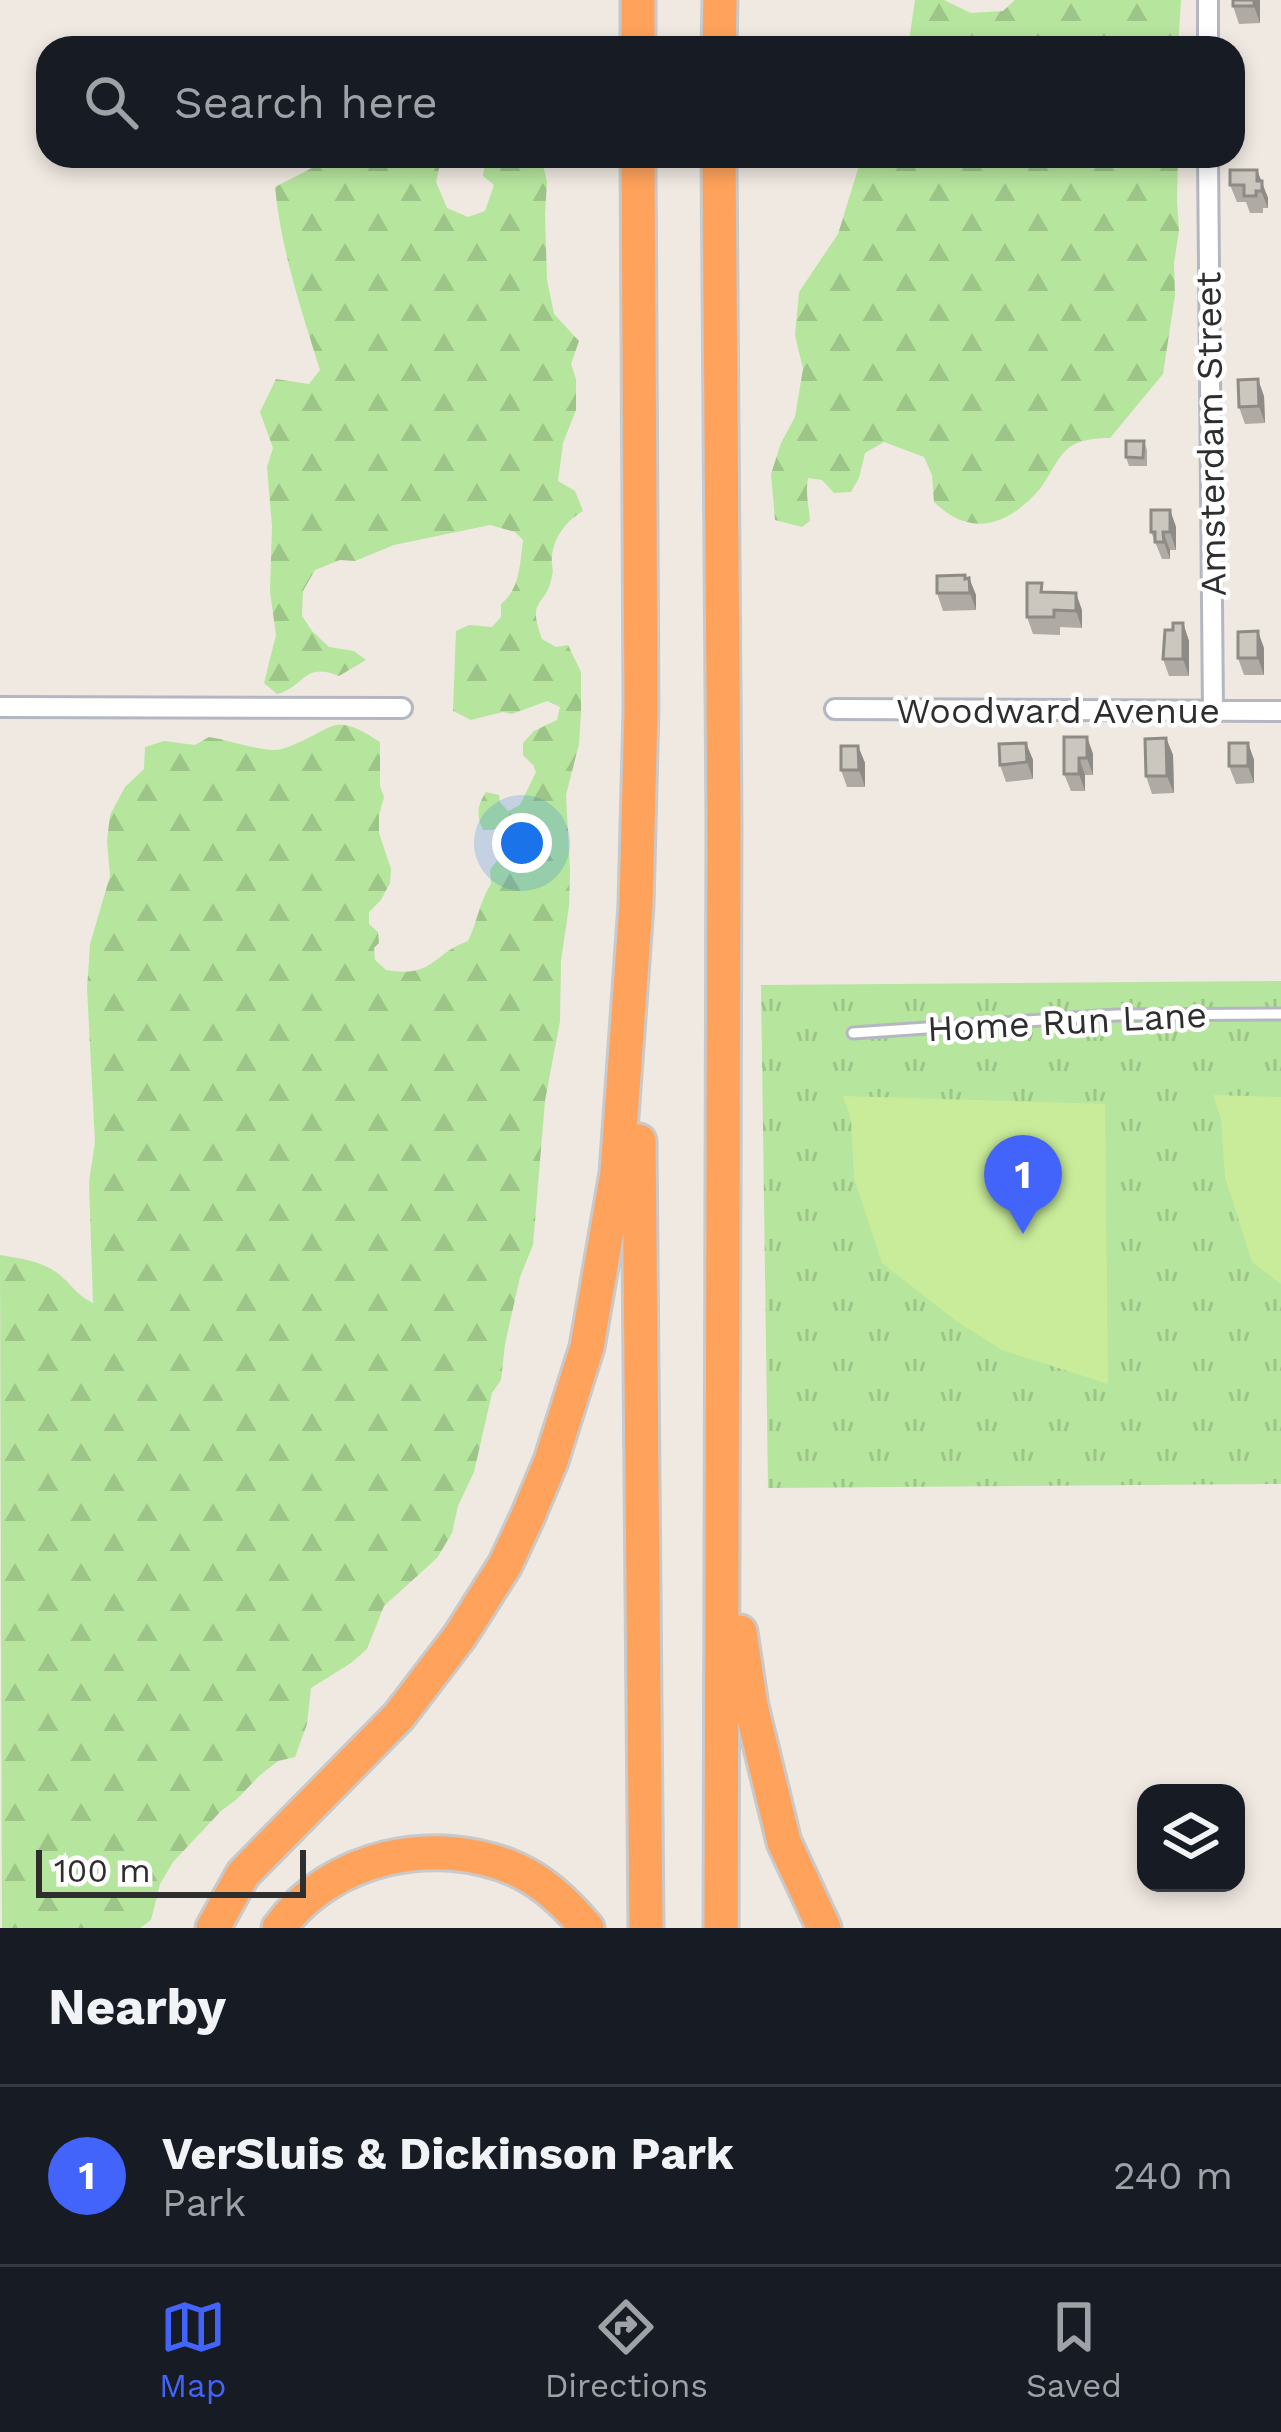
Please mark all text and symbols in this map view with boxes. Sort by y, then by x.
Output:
search box [36,36,1245,168]
icon: search [78,69,144,135]
text: Search here [174,76,438,129]
street label: Amsterdam Street [1187,271,1235,597]
street label: Woodward Avenue [896,690,1220,732]
your location [492,813,552,873]
street label: Home Run Lane [926,994,1208,1050]
pin: 1 [984,1135,1062,1234]
map controls [1137,1784,1245,1892]
button: layers [1137,1784,1245,1892]
scale bar [36,1844,306,1897]
text: 100 m [54,1851,151,1890]
text: Nearby [48,1977,226,2036]
text: VerSluis & Dickinson Park [162,2127,734,2180]
text: 1 [79,2153,95,2198]
text: 240 m [1113,2153,1233,2198]
text: Park [162,2180,246,2225]
tab: Map [159,2294,226,2405]
tab: Directions [545,2294,708,2405]
tab: Saved [1026,2294,1122,2405]

